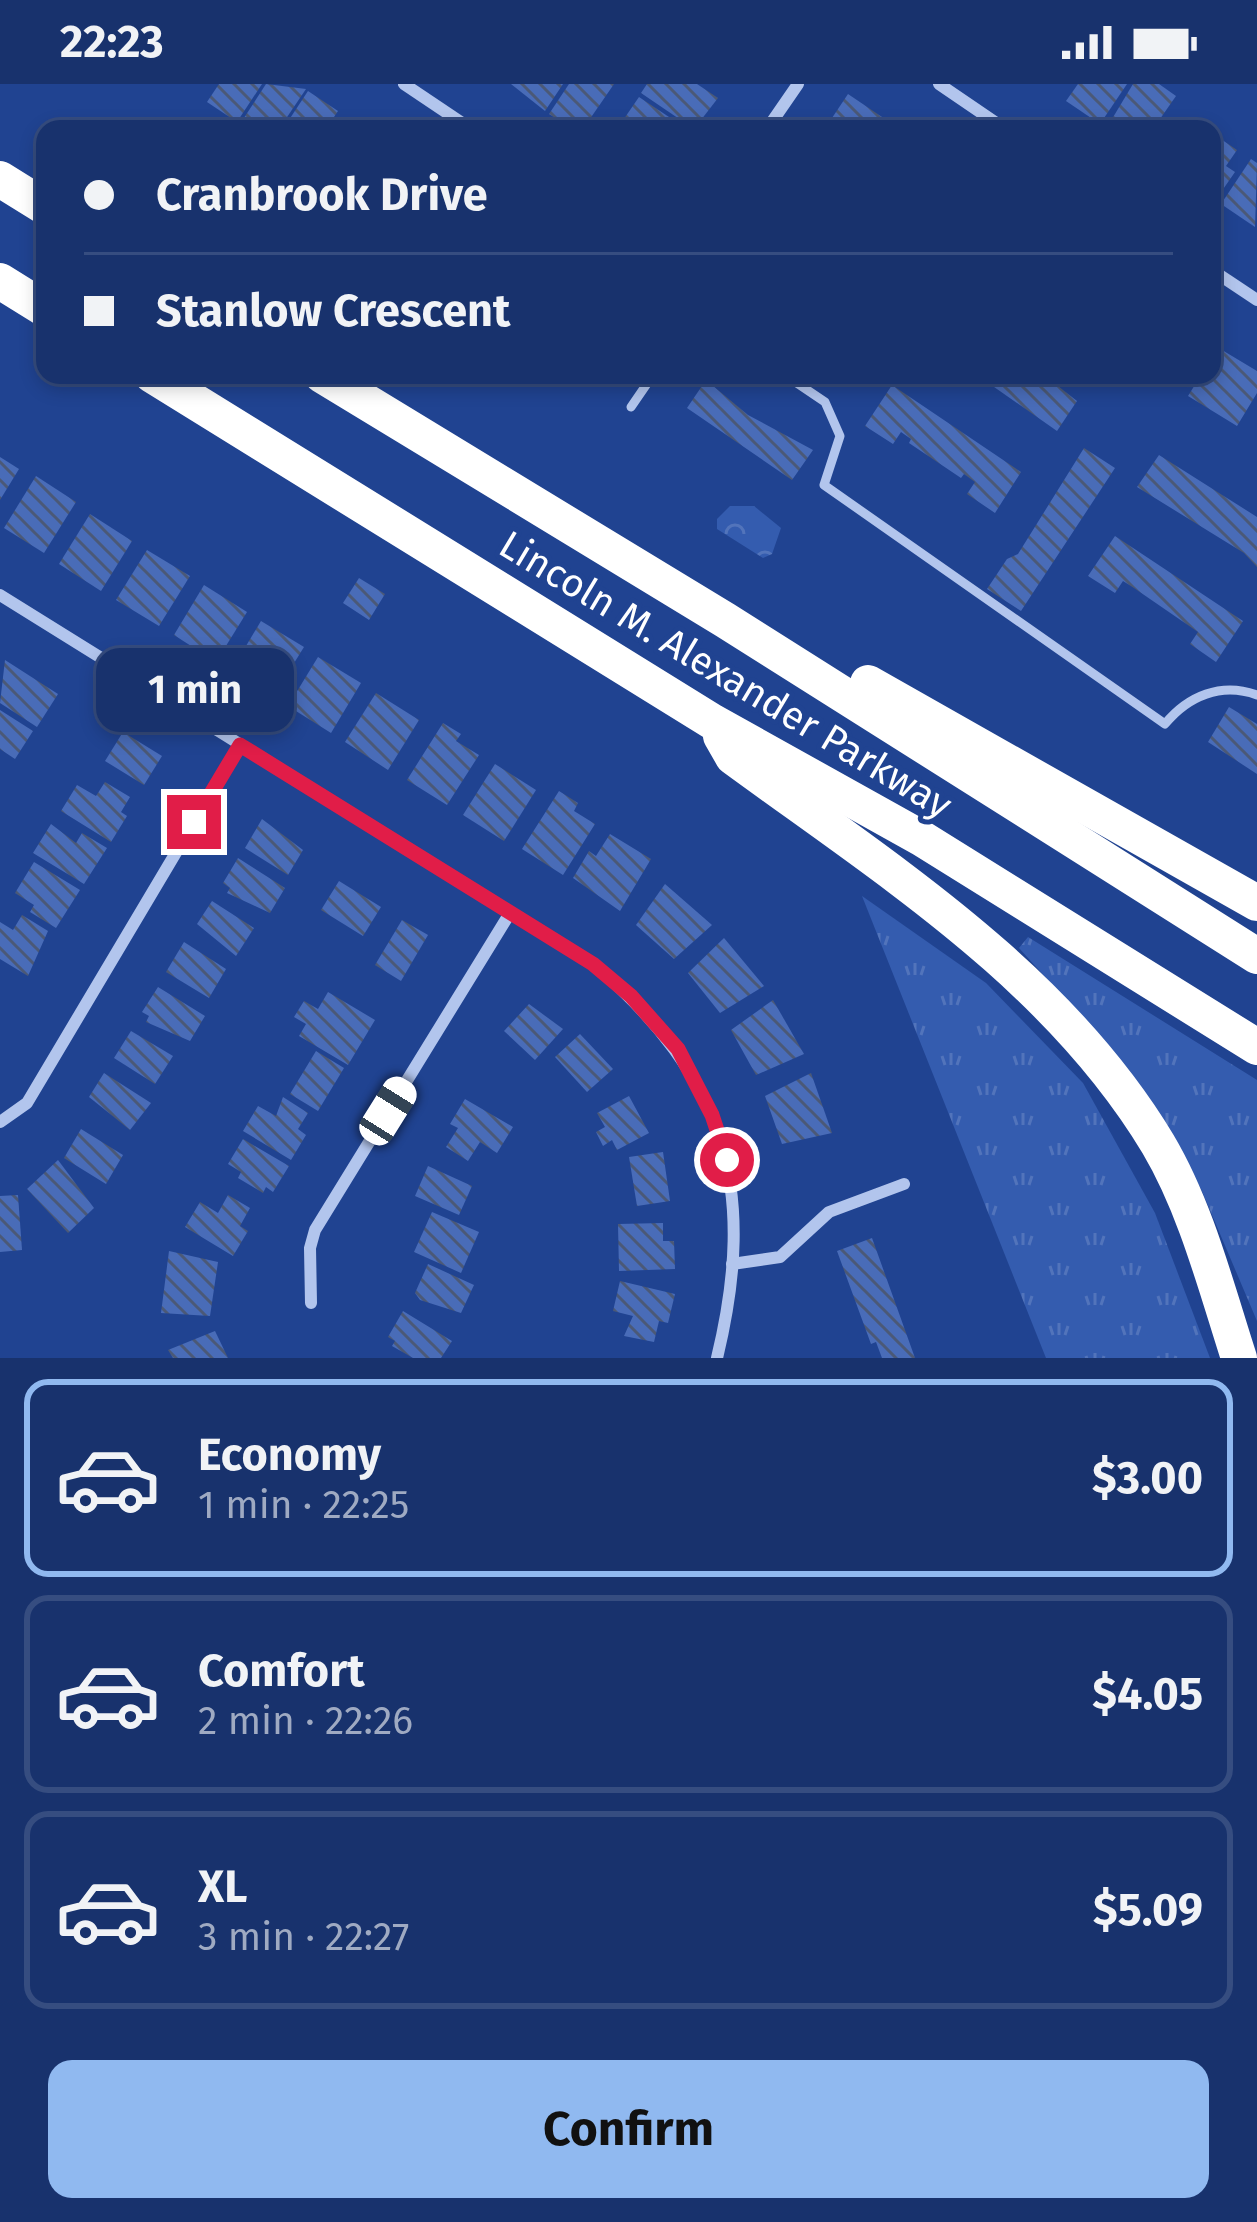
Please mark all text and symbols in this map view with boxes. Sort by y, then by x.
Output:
text: 22:23 [60,15,164,69]
text: Cranbrook Drive [156,168,488,222]
text: Stanlow Crescent [156,284,510,338]
street label: Lincoln M. Alexander Parkway [491,521,960,828]
callout: 1 min [95,648,293,732]
text: 1 min [148,667,242,713]
route end [167,795,221,849]
car [354,1071,422,1151]
route start [700,1133,754,1187]
icon: car [54,1424,162,1532]
text: Economy [198,1428,381,1482]
text: $3.00 [1092,1451,1203,1505]
text: 1 min · 22:25 [198,1482,409,1528]
icon: car [54,1640,162,1748]
text: Comfort [198,1644,365,1698]
text: $4.05 [1092,1667,1203,1721]
text: 2 min · 22:26 [198,1698,413,1744]
icon: car [54,1856,162,1964]
text: XL [198,1860,247,1914]
text: $5.09 [1093,1883,1203,1937]
text: 3 min · 22:27 [198,1914,409,1960]
button: Confirm [48,2060,1209,2198]

